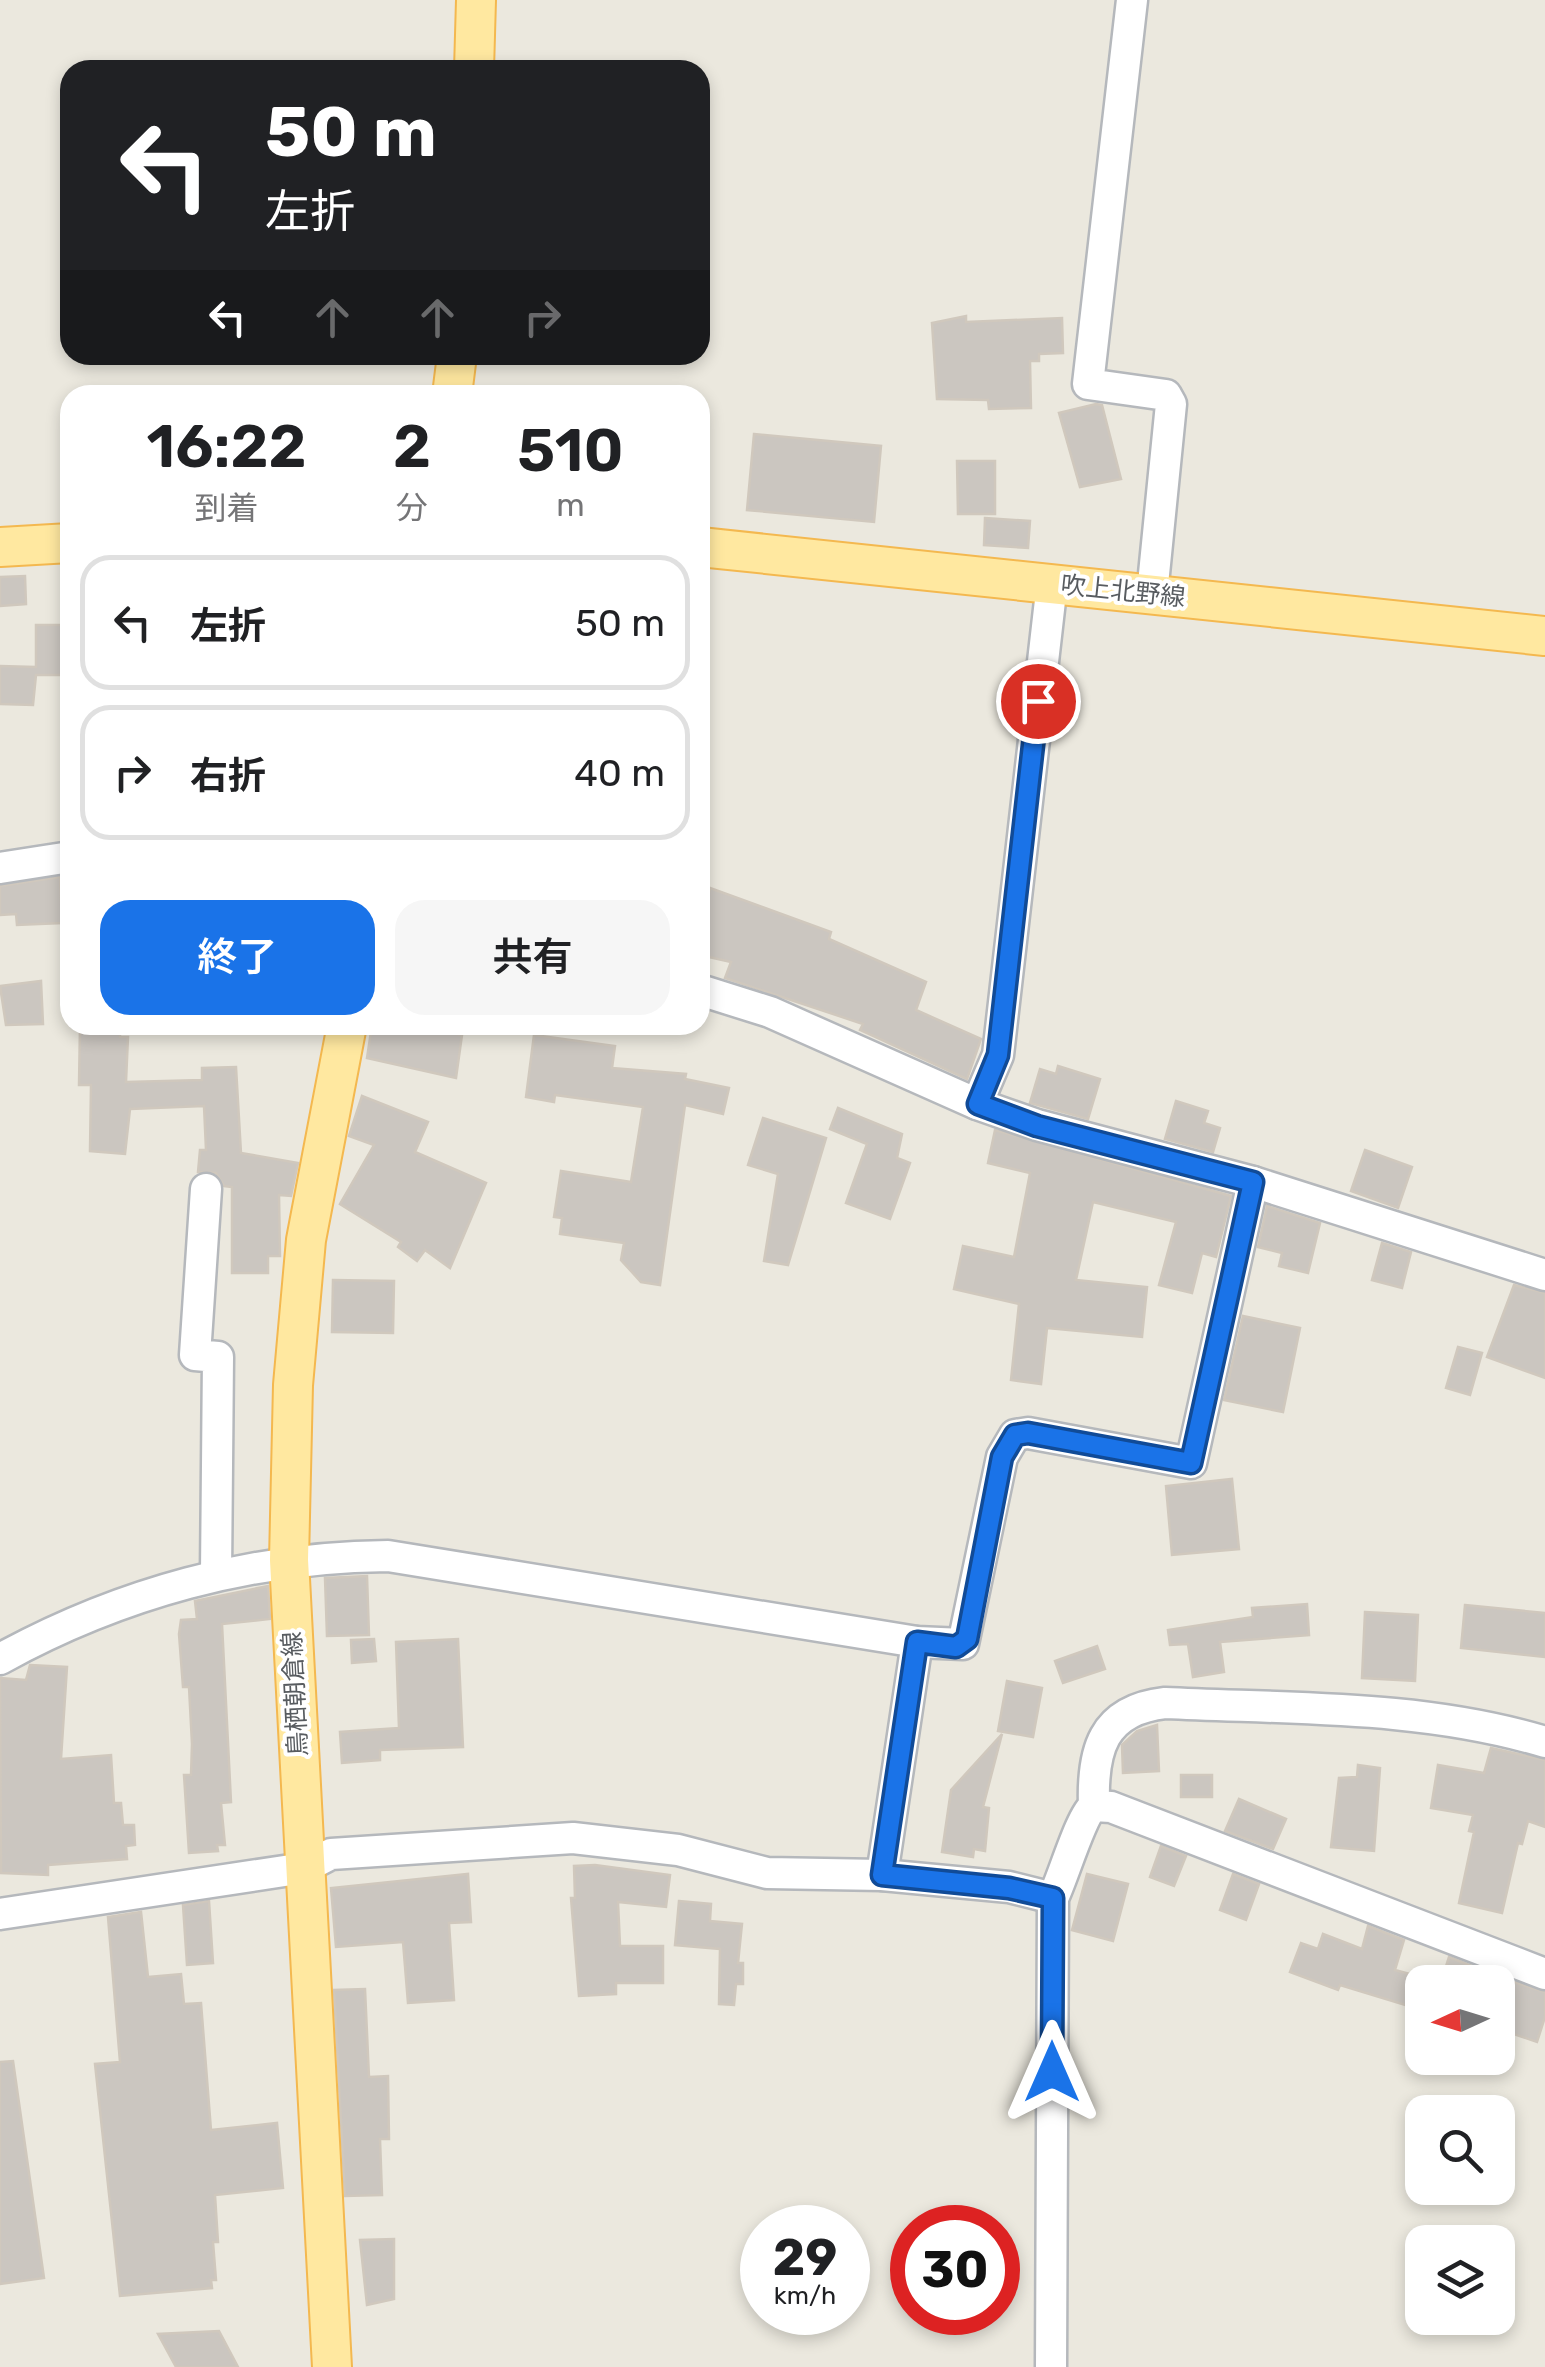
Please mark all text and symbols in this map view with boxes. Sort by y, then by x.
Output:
text: 50 m [265,91,437,174]
icon: left [100,100,230,230]
text: 左折 [265,185,355,238]
icon: left [200,290,255,345]
icon: ahead [305,290,360,345]
icon: ahead [410,290,465,345]
icon: right [515,290,570,345]
text: 16:22 [146,411,307,482]
text: 2 [393,411,431,482]
text: 510 [517,415,624,486]
text: m [556,486,585,524]
text: 到着 [194,489,258,527]
text: 分 [396,489,428,527]
street label: 吹上北野線 [1059,570,1187,612]
icon: left [105,595,160,650]
text: 50 m [575,600,665,646]
text: 左折 [190,603,266,649]
pin [996,659,1081,744]
icon: arrive [1011,674,1066,729]
icon: right [105,745,160,800]
text: 40 m [574,750,665,796]
text: 右折 [190,753,266,799]
button: 終了 [100,900,375,1015]
button: 共有 [395,900,670,1015]
street label: 鳥栖朝倉線 [277,1631,313,1757]
north arrow [1405,1965,1515,2075]
map controls [1405,1965,1515,2335]
position arrow [1000,2020,1104,2124]
button: search [1405,2095,1515,2205]
speed limit sign: 30 [890,2205,1020,2335]
button: layers [1405,2225,1515,2335]
text: 29 [773,2228,837,2288]
text: km/h [774,2281,836,2310]

